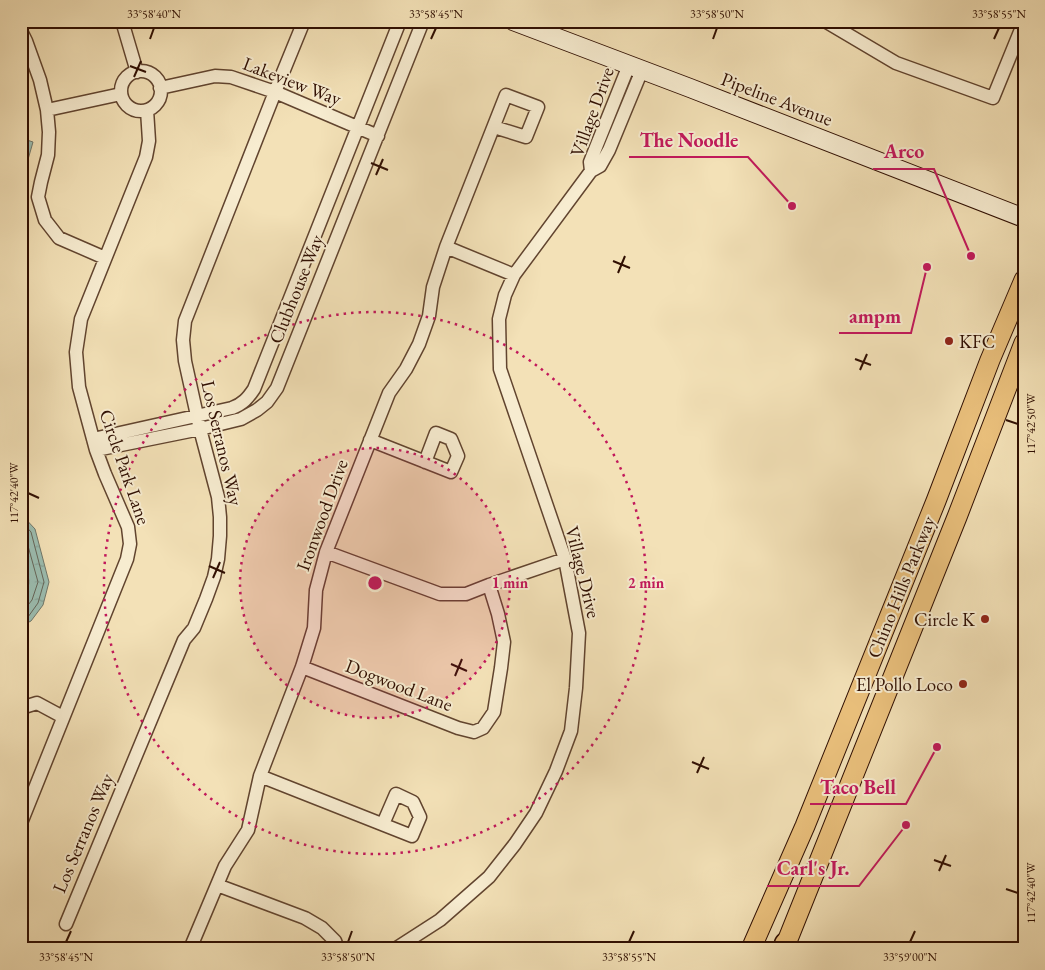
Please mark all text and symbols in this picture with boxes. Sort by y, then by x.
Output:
text: 33°58'40"N [127,6,181,22]
text: 33°58'45"N [409,6,463,22]
text: 33°58'50"N [690,6,744,22]
text: 33°58'55"N [972,6,1026,22]
street label: Lakeview Way [239,51,345,111]
street label: Village Drive [564,64,620,160]
street label: Pipeline Avenue [718,66,836,132]
callout: The Noodle [629,122,748,157]
text: The Noodle [640,127,738,153]
callout: Arco [873,134,934,169]
text: Arco [883,138,924,164]
street label: Clubhouse Way [263,230,329,347]
callout: ampm [839,298,911,333]
text: ampm [849,303,901,329]
place label: KFC [959,329,995,354]
marker: KFC [943,335,955,347]
street label: Los Serranos Way [195,378,249,509]
text: 117°42'50"W [1023,392,1039,455]
street label: Circle Park Lane [94,406,156,528]
street label: Ironwood Drive [290,456,354,574]
text: 117°42'40"W [6,461,22,524]
street label: Chino Hills Parkway [861,512,941,662]
street label: Village Drive [560,523,606,621]
text: 1 min [492,573,529,592]
text: 2 min [628,573,665,592]
centre of rings [366,574,384,592]
place label: Circle K [914,607,976,632]
marker: Circle K [979,613,991,625]
street label: Dogwood Lane [342,653,456,717]
place label: El Pollo Loco [856,672,953,697]
marker: El Pollo Loco [957,678,969,690]
street label: Los Serranos Way [47,769,120,897]
callout: Taco Bell [810,769,906,804]
text: Taco Bell [820,774,896,800]
callout: Carl's Jr. [767,851,859,886]
text: Carl's Jr. [777,855,849,881]
text: 117°42'40"W [1023,861,1039,924]
text: 33°58'45"N [39,949,93,965]
text: 33°58'50"N [321,949,375,965]
text: 33°58'55"N [602,949,656,965]
text: 33°59'00"N [883,949,937,965]

